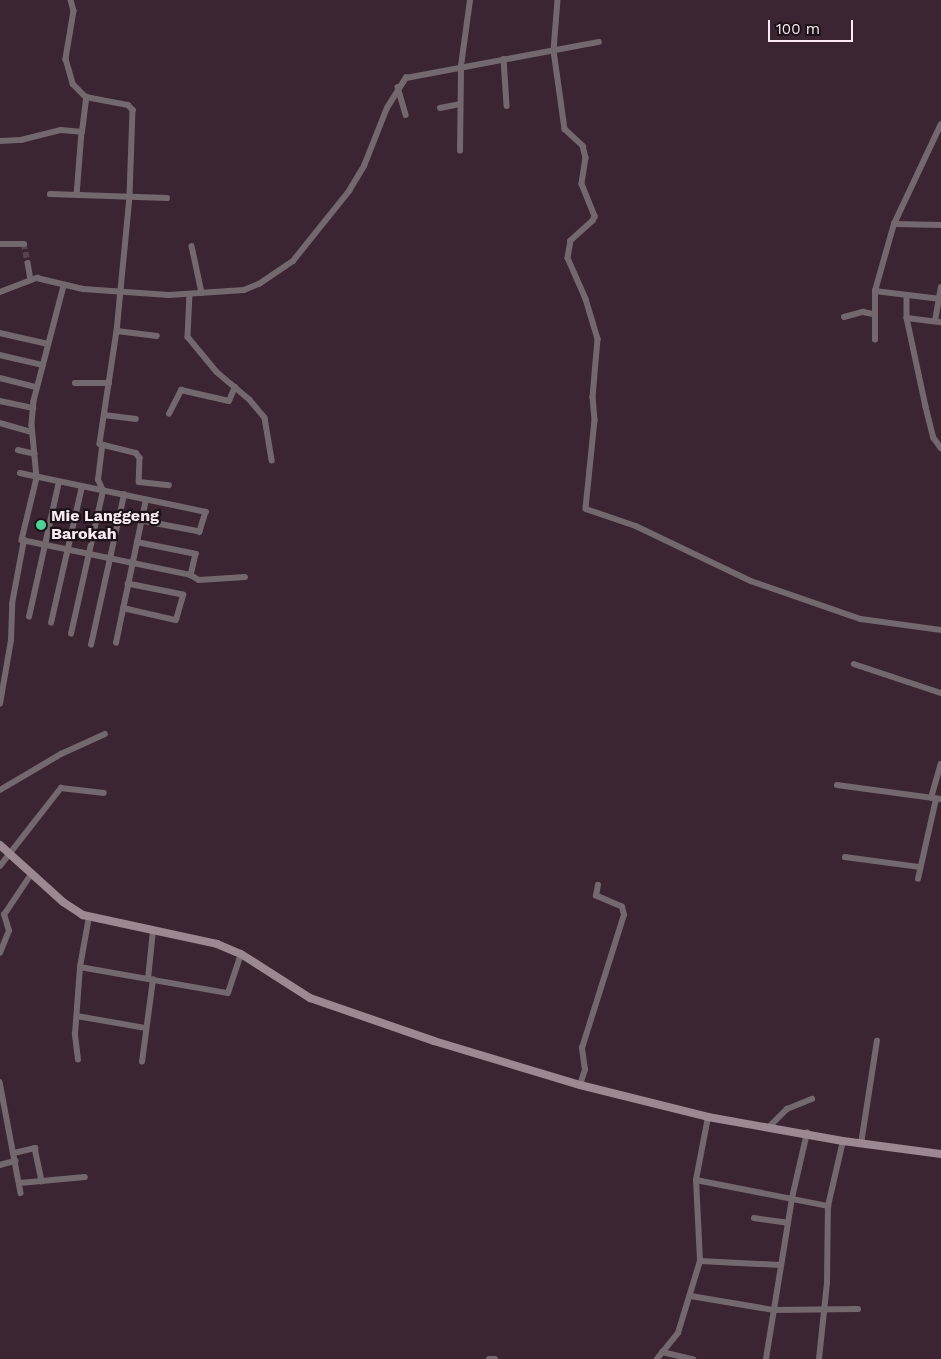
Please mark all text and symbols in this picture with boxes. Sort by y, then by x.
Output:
scale bar [771,10,856,42]
text: 100 m [776,20,820,38]
place label: Mie Langgeng Barokah [51,506,159,544]
marker: Mie Langgeng Barokah [35,519,47,531]

